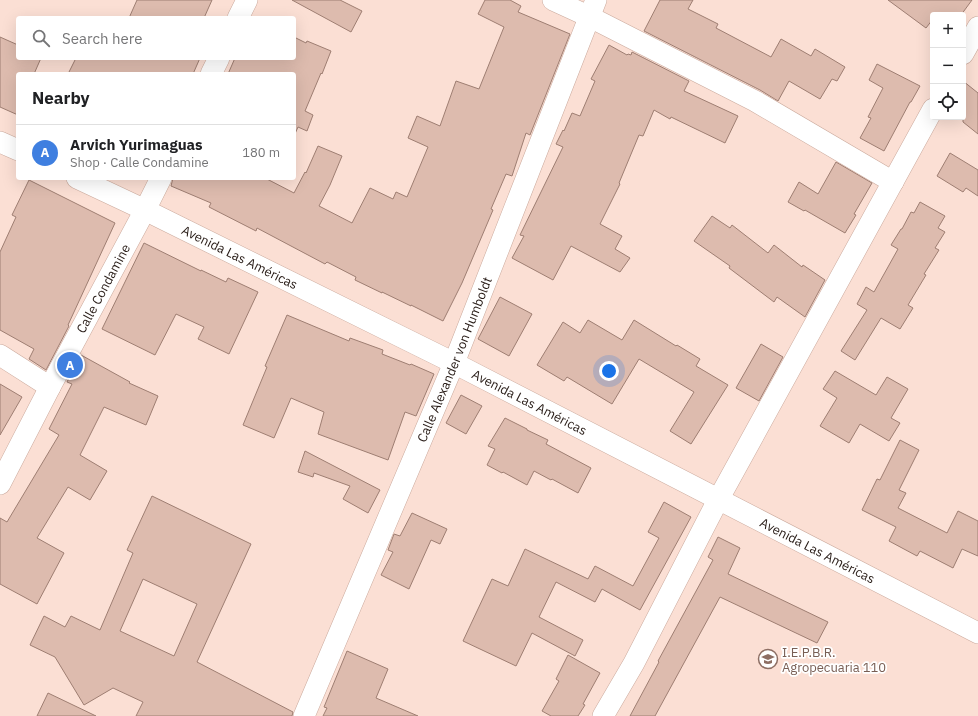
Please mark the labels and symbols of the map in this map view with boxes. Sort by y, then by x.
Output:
street label: Avenida Las Américas [179,222,300,293]
street label: Calle Condamine [73,241,134,336]
street label: Calle Alexander von Humboldt [413,274,496,445]
pin: A [57,350,83,380]
your location [599,361,619,381]
street label: Avenida Las Américas [469,366,590,439]
street label: Avenida Las Américas [757,514,878,588]
place label: I.E.P.B.R. Agropecuaria 110 [782,644,886,676]
school or university icon: I.E.P.B.R. Agropecuaria 110 [757,648,779,670]

